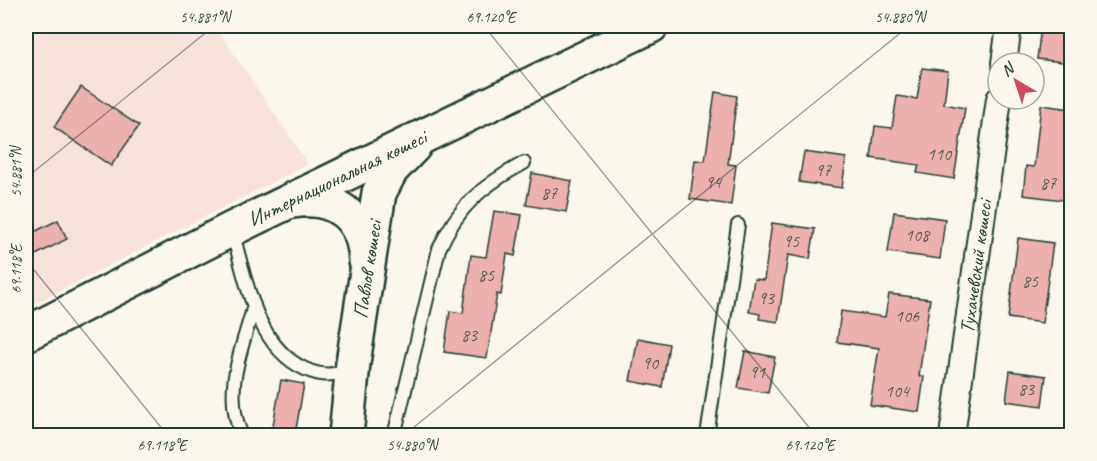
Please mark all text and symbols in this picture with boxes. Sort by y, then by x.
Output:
text: 54.881°N [180,8,233,27]
text: 69.120°E [467,8,518,27]
text: 54.880°N [875,8,928,27]
north arrow [986,51,1046,111]
text: N [997,57,1020,81]
street label: Интернациональная көшесі [243,122,433,232]
house number: 110 [927,143,953,165]
text: 54.881°N [7,144,26,197]
house number: 97 [815,159,832,181]
house number: 94 [705,171,723,193]
house number: 87 [1040,172,1057,194]
house number: 87 [541,182,558,204]
street label: Тухачевский көшесі [953,195,998,335]
street label: Павлов көшесі [347,216,388,320]
house number: 108 [905,224,931,246]
house number: 95 [783,230,800,252]
text: 69.118°E [7,242,26,293]
house number: 85 [478,264,495,286]
house number: 85 [1022,270,1039,292]
house number: 93 [758,287,776,309]
house number: 106 [895,305,920,327]
house number: 83 [461,324,479,346]
house number: 90 [642,352,660,374]
house number: 91 [749,361,766,383]
house number: 83 [1018,378,1036,400]
house number: 104 [885,380,911,402]
text: 69.118°E [138,436,189,455]
text: 54.880°N [387,436,440,455]
text: 69.120°E [786,436,837,455]

